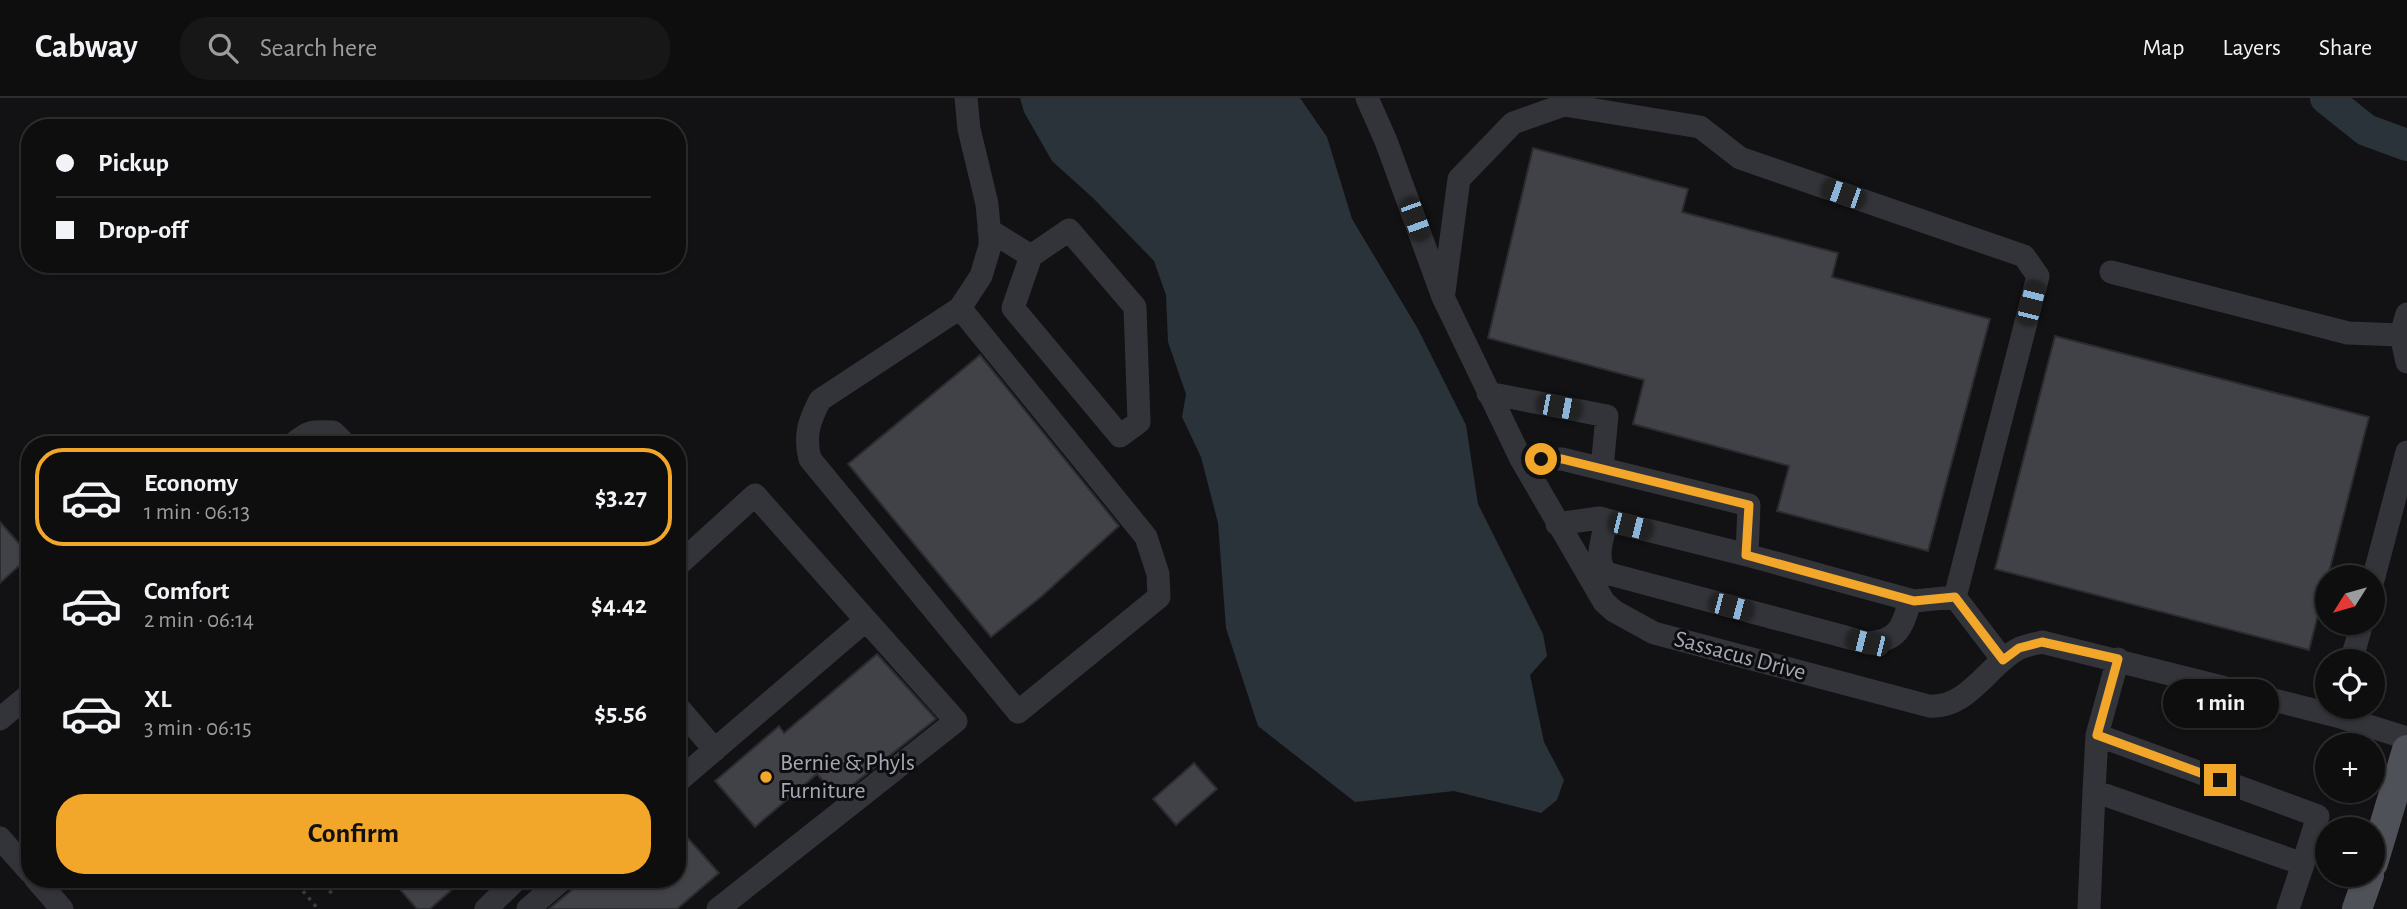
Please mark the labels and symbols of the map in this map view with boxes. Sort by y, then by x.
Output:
car [1820,177,1867,211]
car [1398,196,1433,242]
car [2016,280,2047,326]
car [1537,393,1582,421]
route start [1525,443,1557,475]
car [1608,511,1653,541]
north arrow [2315,565,2385,635]
car [1708,591,1755,623]
street label: Sassacus Drive [1672,627,1808,685]
car [1846,628,1891,658]
callout: 1 min [2162,678,2278,728]
place label: Bernie & Phyls Furniture [780,751,915,803]
route end [2204,764,2236,796]
marker: Bernie & Phyls Furniture [758,769,774,785]

